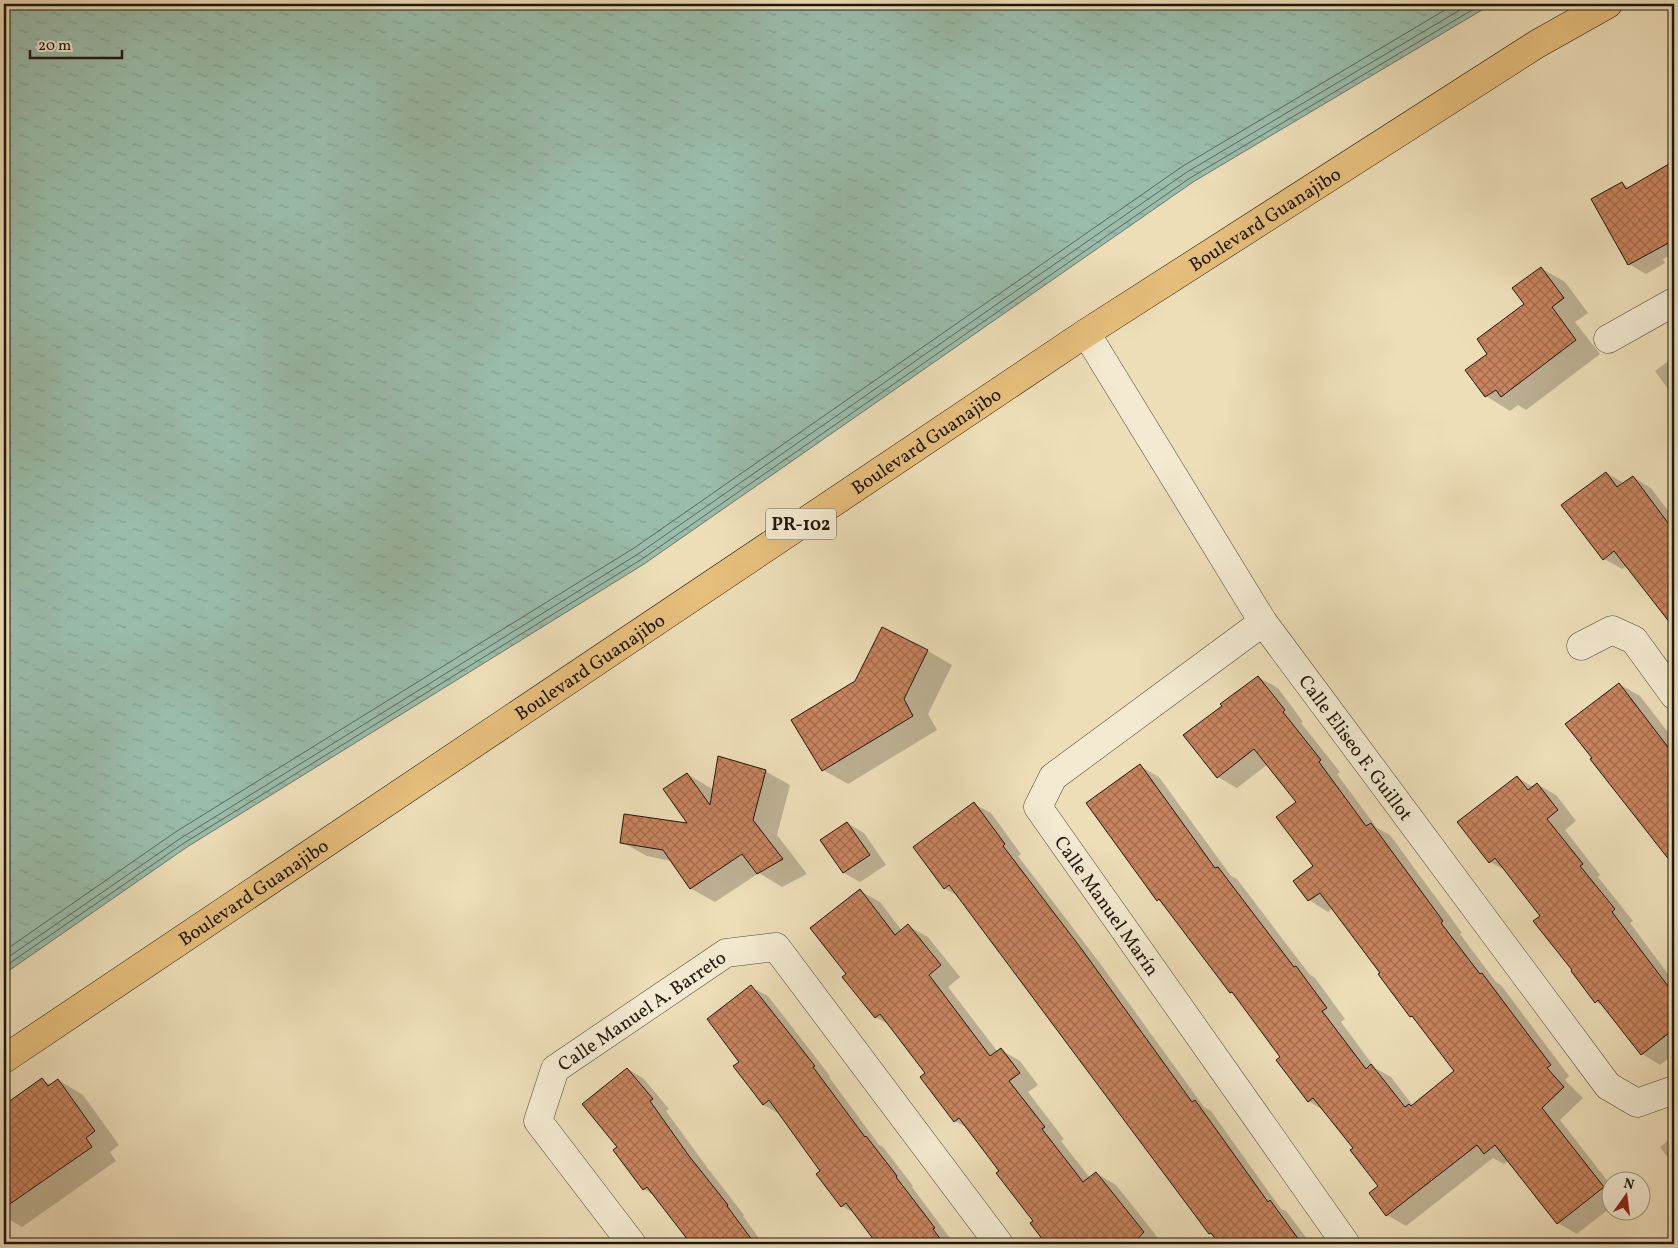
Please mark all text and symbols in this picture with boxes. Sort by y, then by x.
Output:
scale bar [30,28,122,60]
text: 20 m [38,36,71,57]
street label: Boulevard Guanajibo [1185,162,1347,279]
street label: Boulevard Guanajibo [847,382,1007,502]
road number: PR-102 [766,508,836,540]
street label: Boulevard Guanajibo [510,608,671,728]
street label: Calle Eliseo F. Guillot [1291,670,1418,827]
street label: Calle Manuel Marín [1047,831,1164,982]
street label: Boulevard Guanajibo [174,834,334,953]
street label: Calle Manuel A. Barreto [553,946,732,1078]
north arrow [1600,1170,1650,1220]
text: N [1622,1174,1636,1195]

